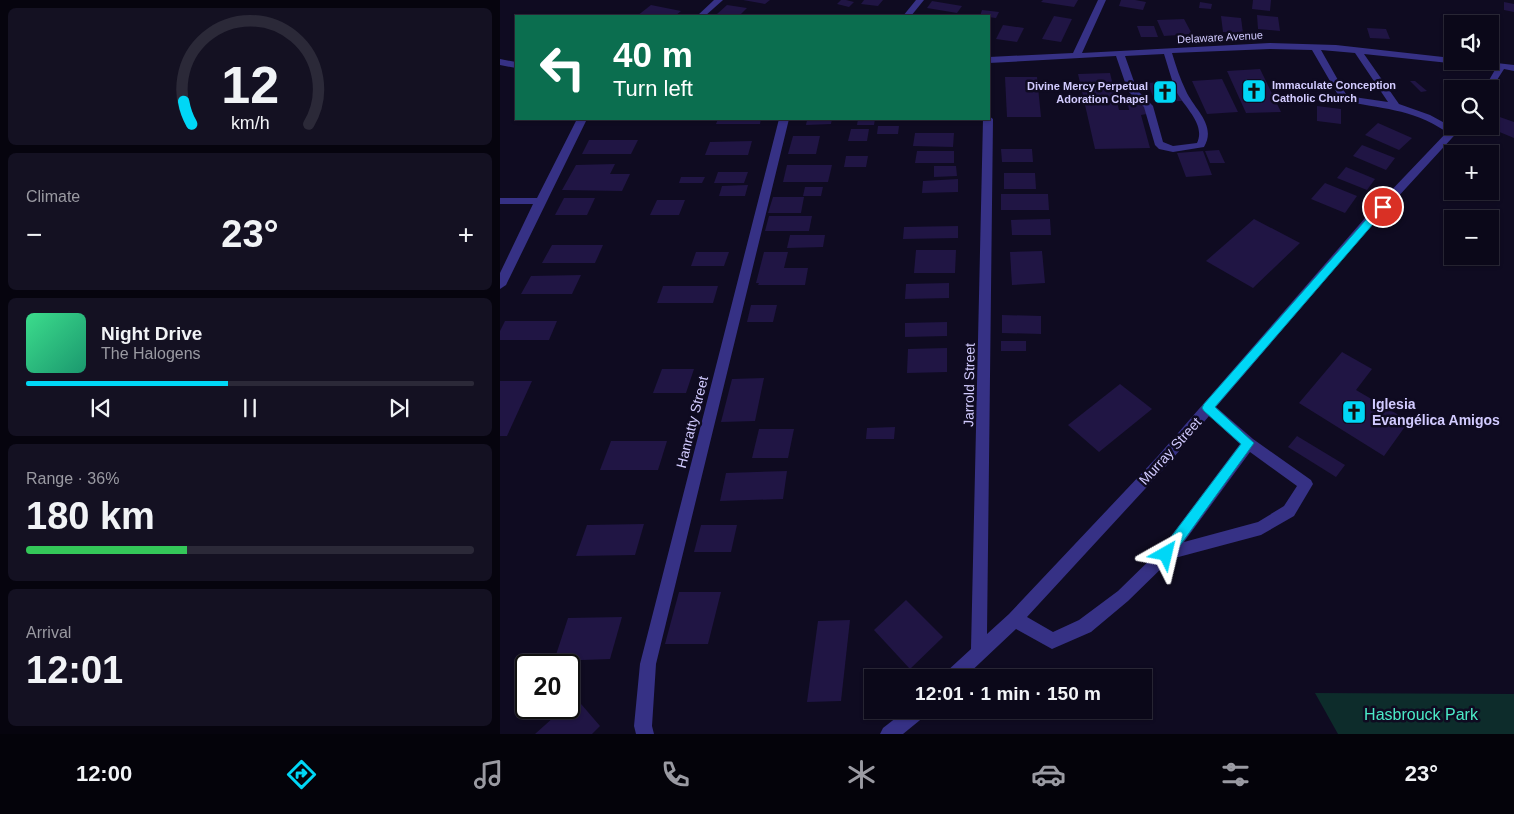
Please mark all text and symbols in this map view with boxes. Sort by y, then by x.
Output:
map controls [1444,15,1499,265]
button: sound [1444,15,1499,70]
street label: Delaware Avenue [1177,29,1263,45]
icon: left [530,35,595,100]
text: 40 m [613,35,693,74]
text: 12 [221,56,279,114]
text: Turn left [613,76,693,101]
church icon: Immaculate Conception Catholic Church [1241,78,1267,104]
church icon: Divine Mercy Perpetual Adoration Chapel [1152,79,1178,105]
place label: Immaculate Conception Catholic Church [1272,79,1396,104]
place label: Divine Mercy Perpetual Adoration Chapel [1027,80,1148,105]
button: search [1444,80,1499,135]
text: km/h [231,113,269,133]
button: + [1444,145,1499,200]
pin [1362,186,1404,228]
text: Climate [26,188,80,205]
icon: arrive [1369,193,1397,221]
button: − [1444,210,1499,265]
text: 23° [221,213,279,255]
text: − [26,219,42,250]
text: + [458,219,474,250]
text: Night Drive [101,323,202,344]
street label: Jarrold Street [960,343,978,427]
text: The Halogens [101,345,201,362]
street label: Hanratty Street [673,374,711,470]
icon: previous [87,394,115,422]
icon: pause [236,394,264,422]
icon: next [385,394,413,422]
place label: Iglesia Evangélica Amigos [1372,396,1500,428]
church icon: Iglesia Evangélica Amigos [1341,399,1367,425]
street label: Murray Street [1136,414,1204,488]
text: Range · 36% [26,470,119,487]
text: 180 km [26,495,155,537]
position arrow [1139,527,1191,579]
text: Arrival [26,624,71,641]
text: 12:01 [26,649,123,691]
speed limit sign: 20 [515,654,580,719]
text: 12:01 · 1 min · 150 m [915,683,1101,704]
park label: Hasbrouck Park [1364,706,1479,723]
icon: directions [284,757,319,792]
icon: music [471,757,506,792]
icon: phone [658,757,693,792]
icon: climate [844,757,879,792]
icon: car [1031,757,1066,792]
icon: filters [1218,757,1253,792]
text: 12:00 [76,761,132,786]
text: 23° [1405,761,1438,786]

